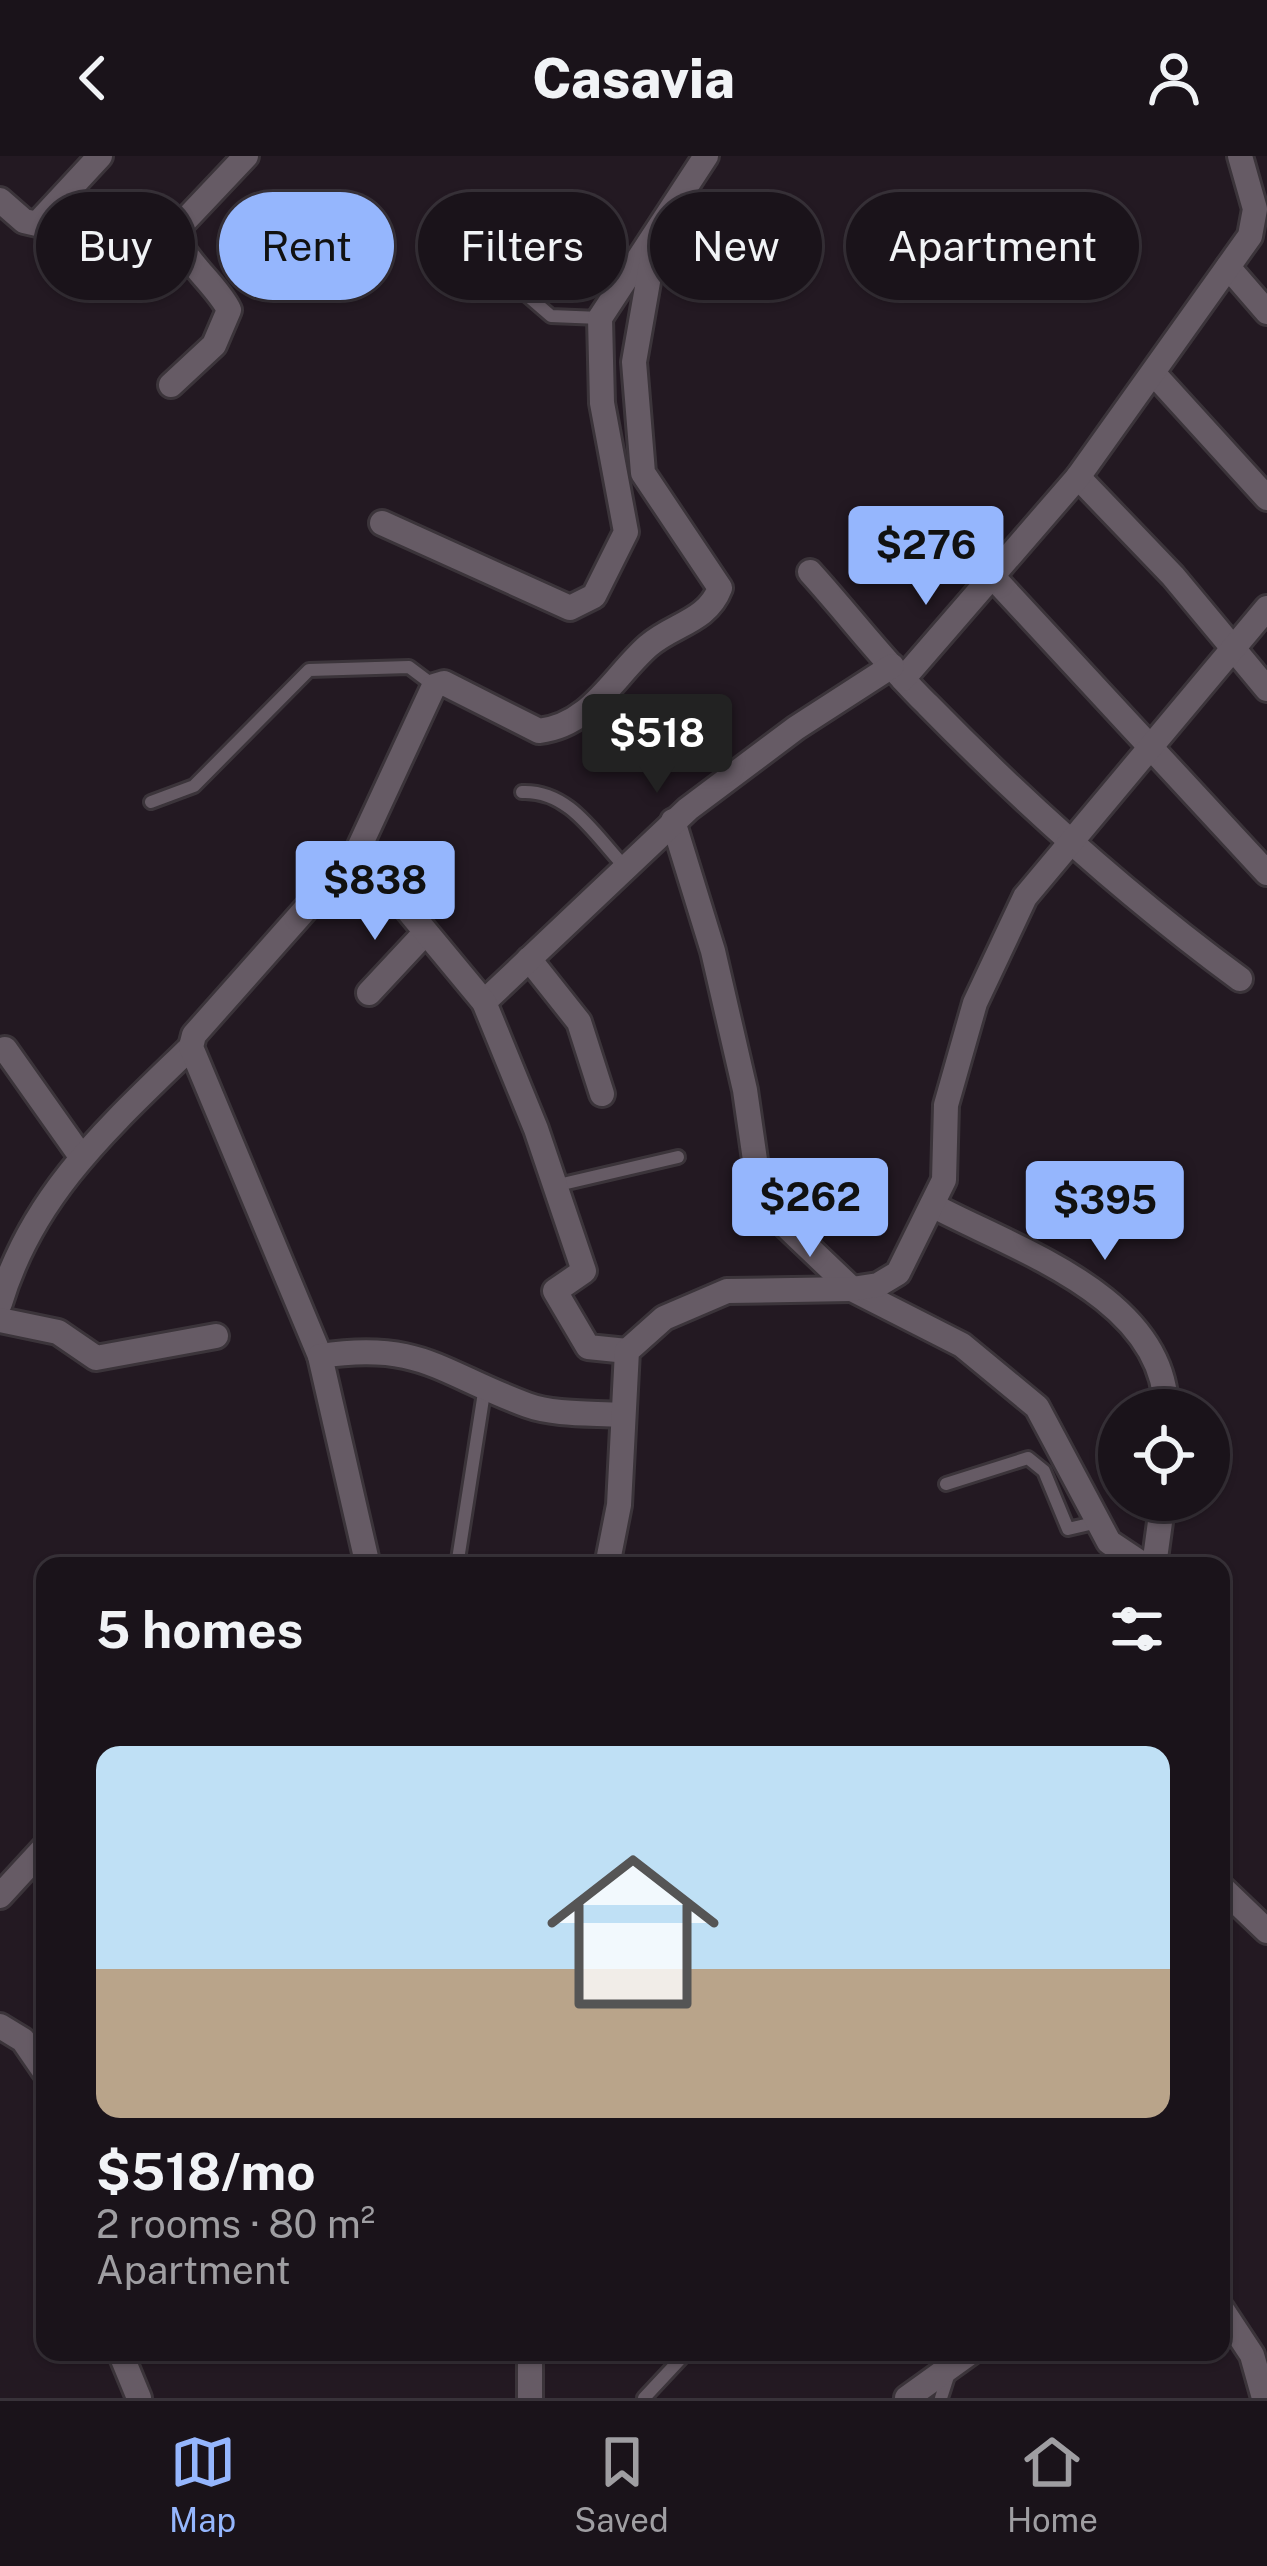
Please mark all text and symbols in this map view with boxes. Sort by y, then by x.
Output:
icon: back [60,45,126,111]
icon: person [1141,45,1207,111]
text: Casavia [532,47,735,110]
chip: Buy [36,192,195,300]
chip: Rent [219,192,394,300]
chip: Filters [418,192,626,300]
chip: New [650,192,822,300]
chip: Apartment [846,192,1139,300]
pin: $276 [855,506,997,608]
text: $276 [875,522,977,568]
pin: $518 [586,694,728,796]
text: $518 [609,710,705,756]
pin: $838 [304,841,446,943]
text: $838 [323,857,427,903]
pin: $262 [739,1158,881,1260]
pin: $395 [1034,1161,1176,1263]
text: $262 [759,1174,861,1220]
text: $395 [1053,1177,1157,1223]
map controls [1098,1389,1230,1521]
button: locate [1098,1389,1230,1521]
icon: filters [1104,1596,1170,1662]
text: 5 homes [96,1600,303,1659]
icon: home [525,1824,741,2040]
text: $518/mo [96,2142,316,2201]
text: 2 rooms · 80 m² [96,2201,375,2247]
text: Apartment [96,2247,291,2293]
tab: Map [169,2429,236,2539]
tab: Saved [574,2429,669,2539]
tab: Home [1007,2429,1098,2539]

